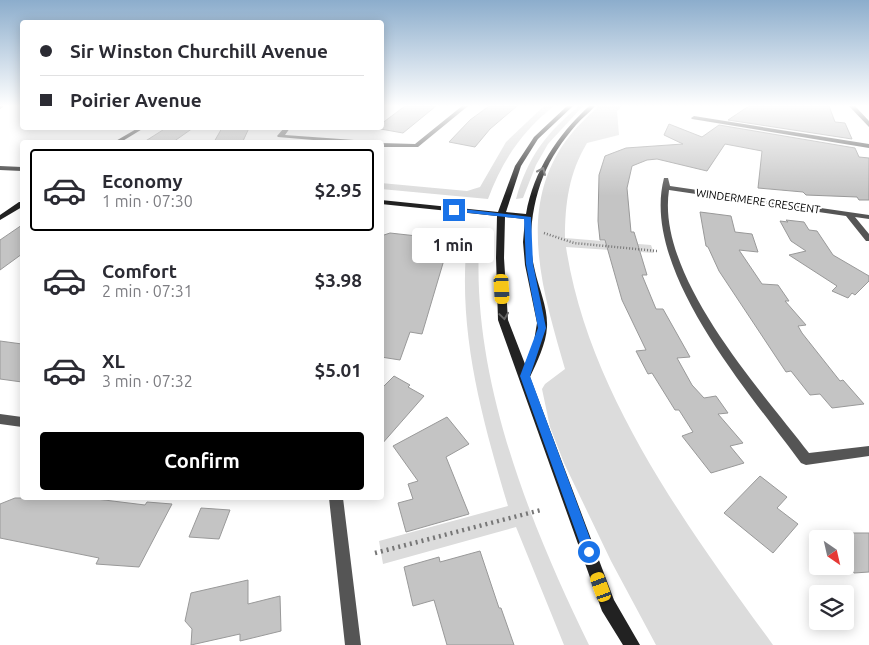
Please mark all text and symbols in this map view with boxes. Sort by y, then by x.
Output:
text: Sir Winston Churchill Avenue [70,40,328,62]
text: Poirier Avenue [70,89,202,111]
one-way arrow [535,167,546,176]
icon: car [42,168,87,213]
text: Economy [102,170,183,192]
text: $2.95 [314,179,362,201]
street label: WINDERMERE CRESCENT [695,186,821,216]
text: 1 min · 07:30 [102,192,193,210]
route end [443,199,465,221]
callout: 1 min [413,228,495,262]
text: 1 min [433,236,473,254]
icon: car [42,258,87,303]
text: Comfort [102,260,177,282]
text: $3.98 [314,269,362,291]
car [493,274,510,304]
text: 2 min · 07:31 [102,282,193,300]
one-way arrow [498,311,508,320]
icon: car [42,348,87,393]
text: XL [102,350,125,372]
text: $5.01 [314,359,362,381]
text: 3 min · 07:32 [102,372,193,390]
button: Confirm [40,432,364,490]
north arrow [809,530,854,575]
map controls [809,530,854,630]
route start [578,541,600,563]
car [588,570,613,604]
button: layers [809,585,854,630]

